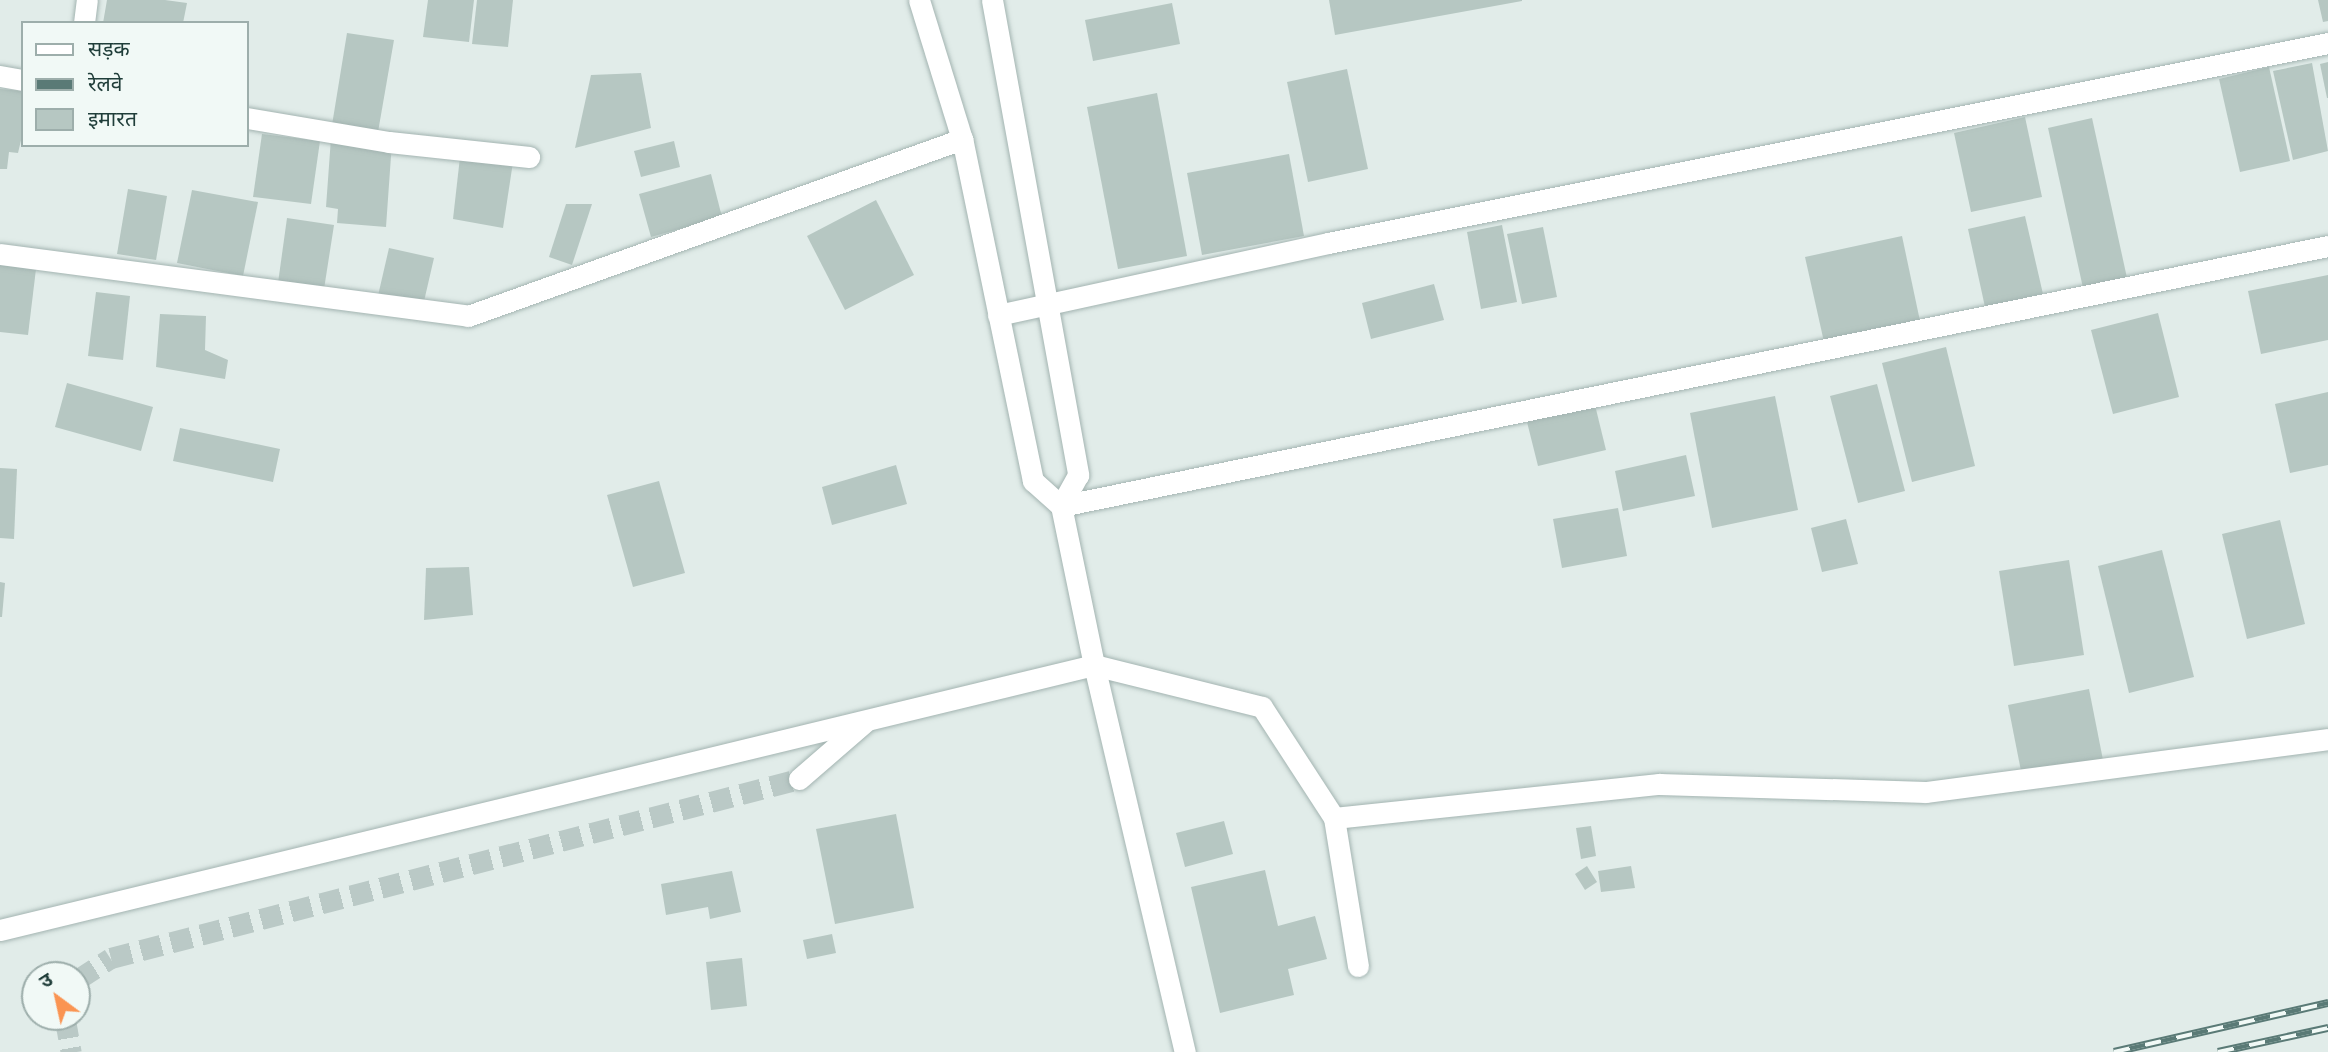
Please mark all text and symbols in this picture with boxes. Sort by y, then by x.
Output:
legend [21,21,248,147]
text: सड़क [88,34,130,63]
text: रेलवे [88,69,123,98]
text: इमारत [88,104,137,133]
north arrow [21,961,91,1031]
text: उ [34,966,57,994]

